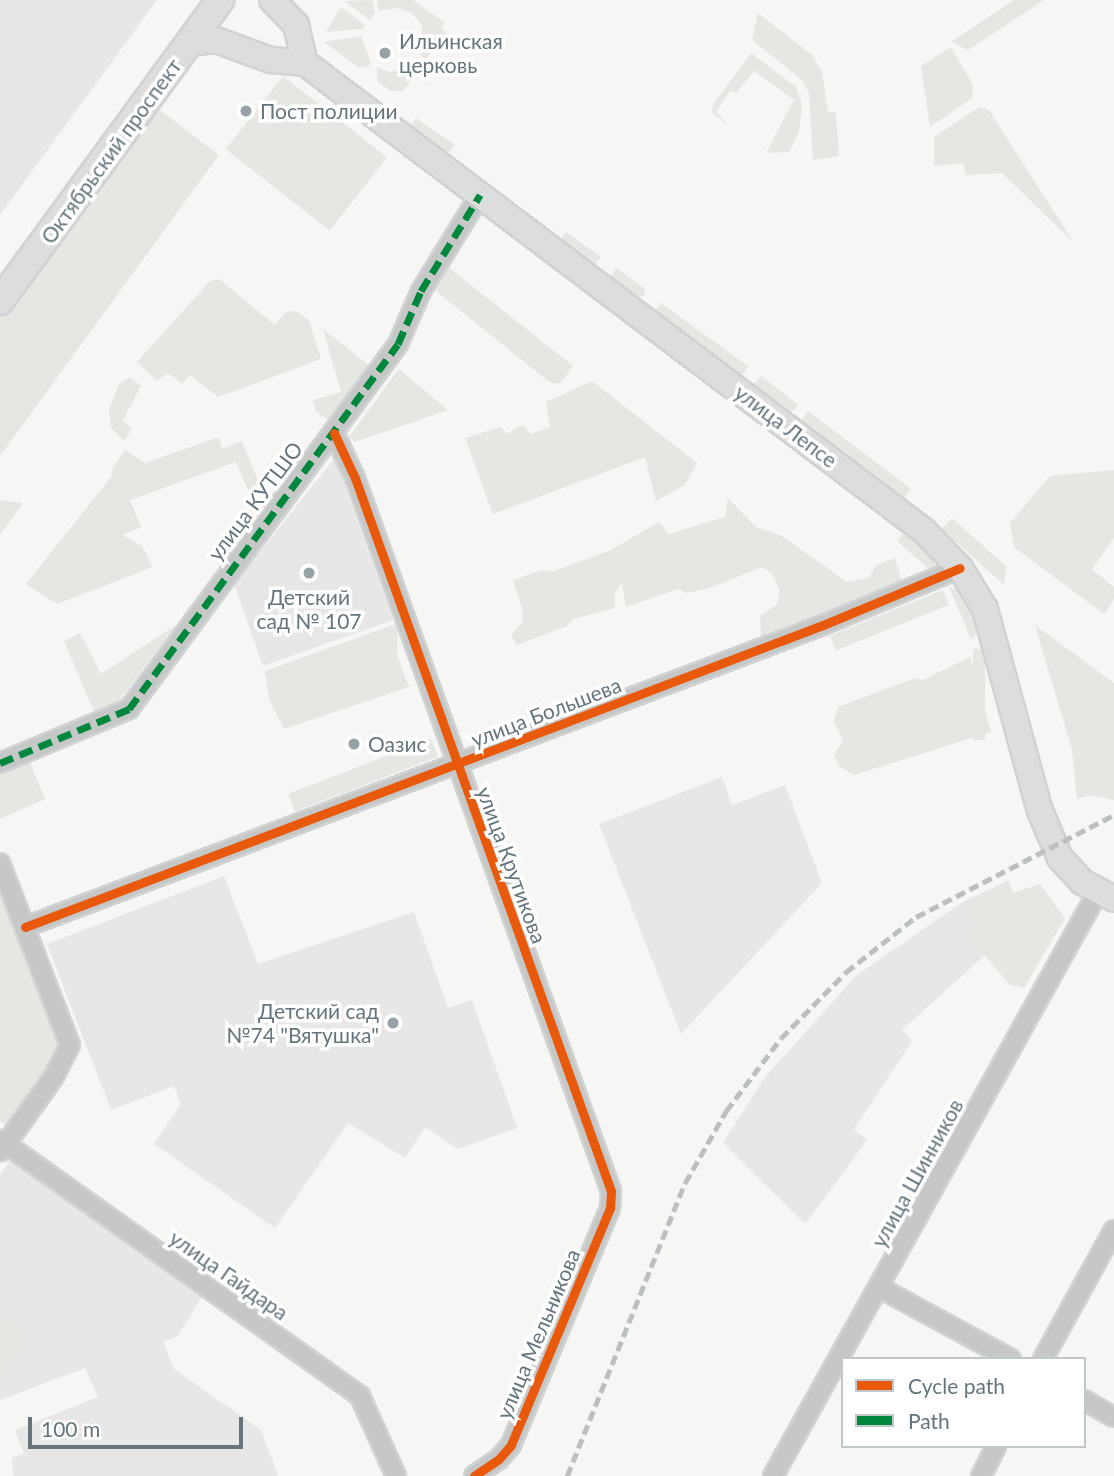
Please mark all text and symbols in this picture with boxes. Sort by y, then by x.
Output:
place label: Ильинская церковь [399,28,503,78]
marker: Ильинская церковь [377,45,393,61]
street label: Октябрьский проспект [35,54,187,248]
place label: Пост полиции [260,98,398,124]
marker: Пост полиции [238,103,254,119]
street label: улица Лепсе [730,379,842,473]
street label: улица КУТШО [202,437,308,565]
marker: Детский сад № 107 [301,565,317,581]
place label: Детский сад № 107 [256,584,362,634]
street label: улица Большева [467,672,625,752]
place label: Оазис [368,731,427,757]
marker: Оазис [346,736,362,752]
street label: улица Крутикова [472,783,552,947]
place label: Детский сад №74 "Вятушка" [226,998,379,1048]
marker: Детский сад №74 "Вятушка" [385,1015,401,1031]
street label: улица Шинников [866,1094,968,1252]
street label: улица Гайдара [165,1225,293,1325]
street label: улица Мельникова [491,1245,585,1423]
legend [841,1357,1086,1448]
text: Cycle path [908,1373,1005,1398]
scale bar [32,1402,247,1446]
text: Path [908,1408,950,1433]
text: 100 m [41,1416,100,1441]

